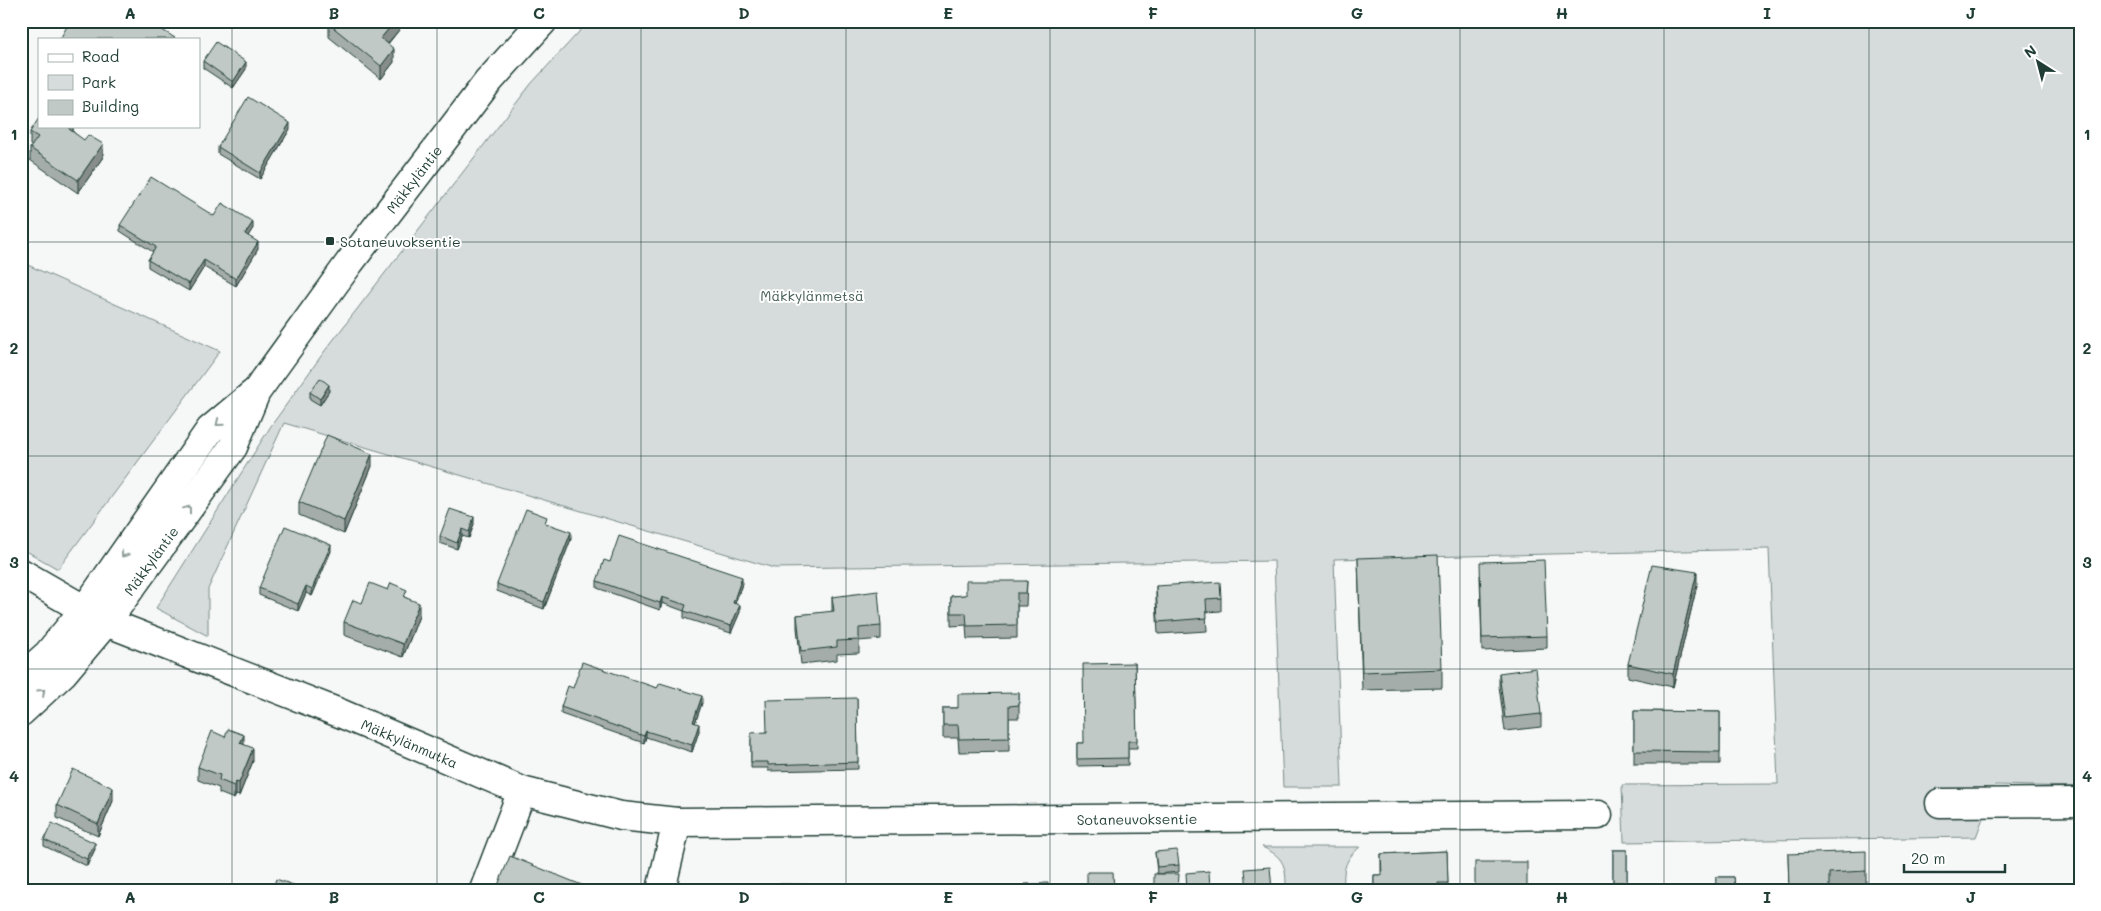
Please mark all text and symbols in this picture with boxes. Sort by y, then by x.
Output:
text: A [124,2,136,23]
text: B [329,2,339,23]
text: C [533,2,545,23]
text: D [738,2,750,23]
text: E [943,2,953,23]
text: F [1148,2,1158,23]
text: G [1351,2,1363,23]
text: H [1556,2,1568,23]
text: I [1763,2,1771,23]
text: J [1966,2,1976,23]
legend [38,38,200,128]
north arrow [2014,38,2064,88]
text: N [2020,40,2040,62]
text: Road [82,46,119,66]
text: Park [82,72,116,92]
text: Building [82,96,139,116]
text: 1 [10,123,18,144]
text: 1 [2083,123,2091,144]
street label: Mäkkyläntie [381,141,446,217]
place label: Sotaneuvoksentie [340,232,461,251]
marker: Sotaneuvoksentie [324,235,336,247]
park label: Mäkkylänmetsä [760,286,864,305]
text: 2 [10,337,19,358]
text: 2 [2083,337,2092,358]
one-way arrow [215,417,224,426]
one-way arrow [182,506,190,515]
street label: Mäkkyläntie [119,522,182,599]
one-way arrow [121,549,130,558]
text: 3 [9,551,19,572]
text: 3 [2082,551,2092,572]
one-way arrow [36,689,45,698]
street label: Mäkkylänmutka [358,714,461,772]
text: 4 [9,765,19,786]
text: 4 [2082,765,2092,786]
street label: Sotaneuvoksentie [1077,809,1197,828]
scale bar [1904,841,2005,873]
text: 20 m [1911,848,1945,868]
text: A [124,886,136,907]
text: B [329,886,339,907]
text: C [533,886,545,907]
text: D [738,886,750,907]
text: E [943,886,953,907]
text: F [1148,886,1158,907]
text: G [1351,886,1363,907]
text: H [1556,886,1568,907]
text: I [1763,886,1771,907]
text: J [1966,886,1976,907]

